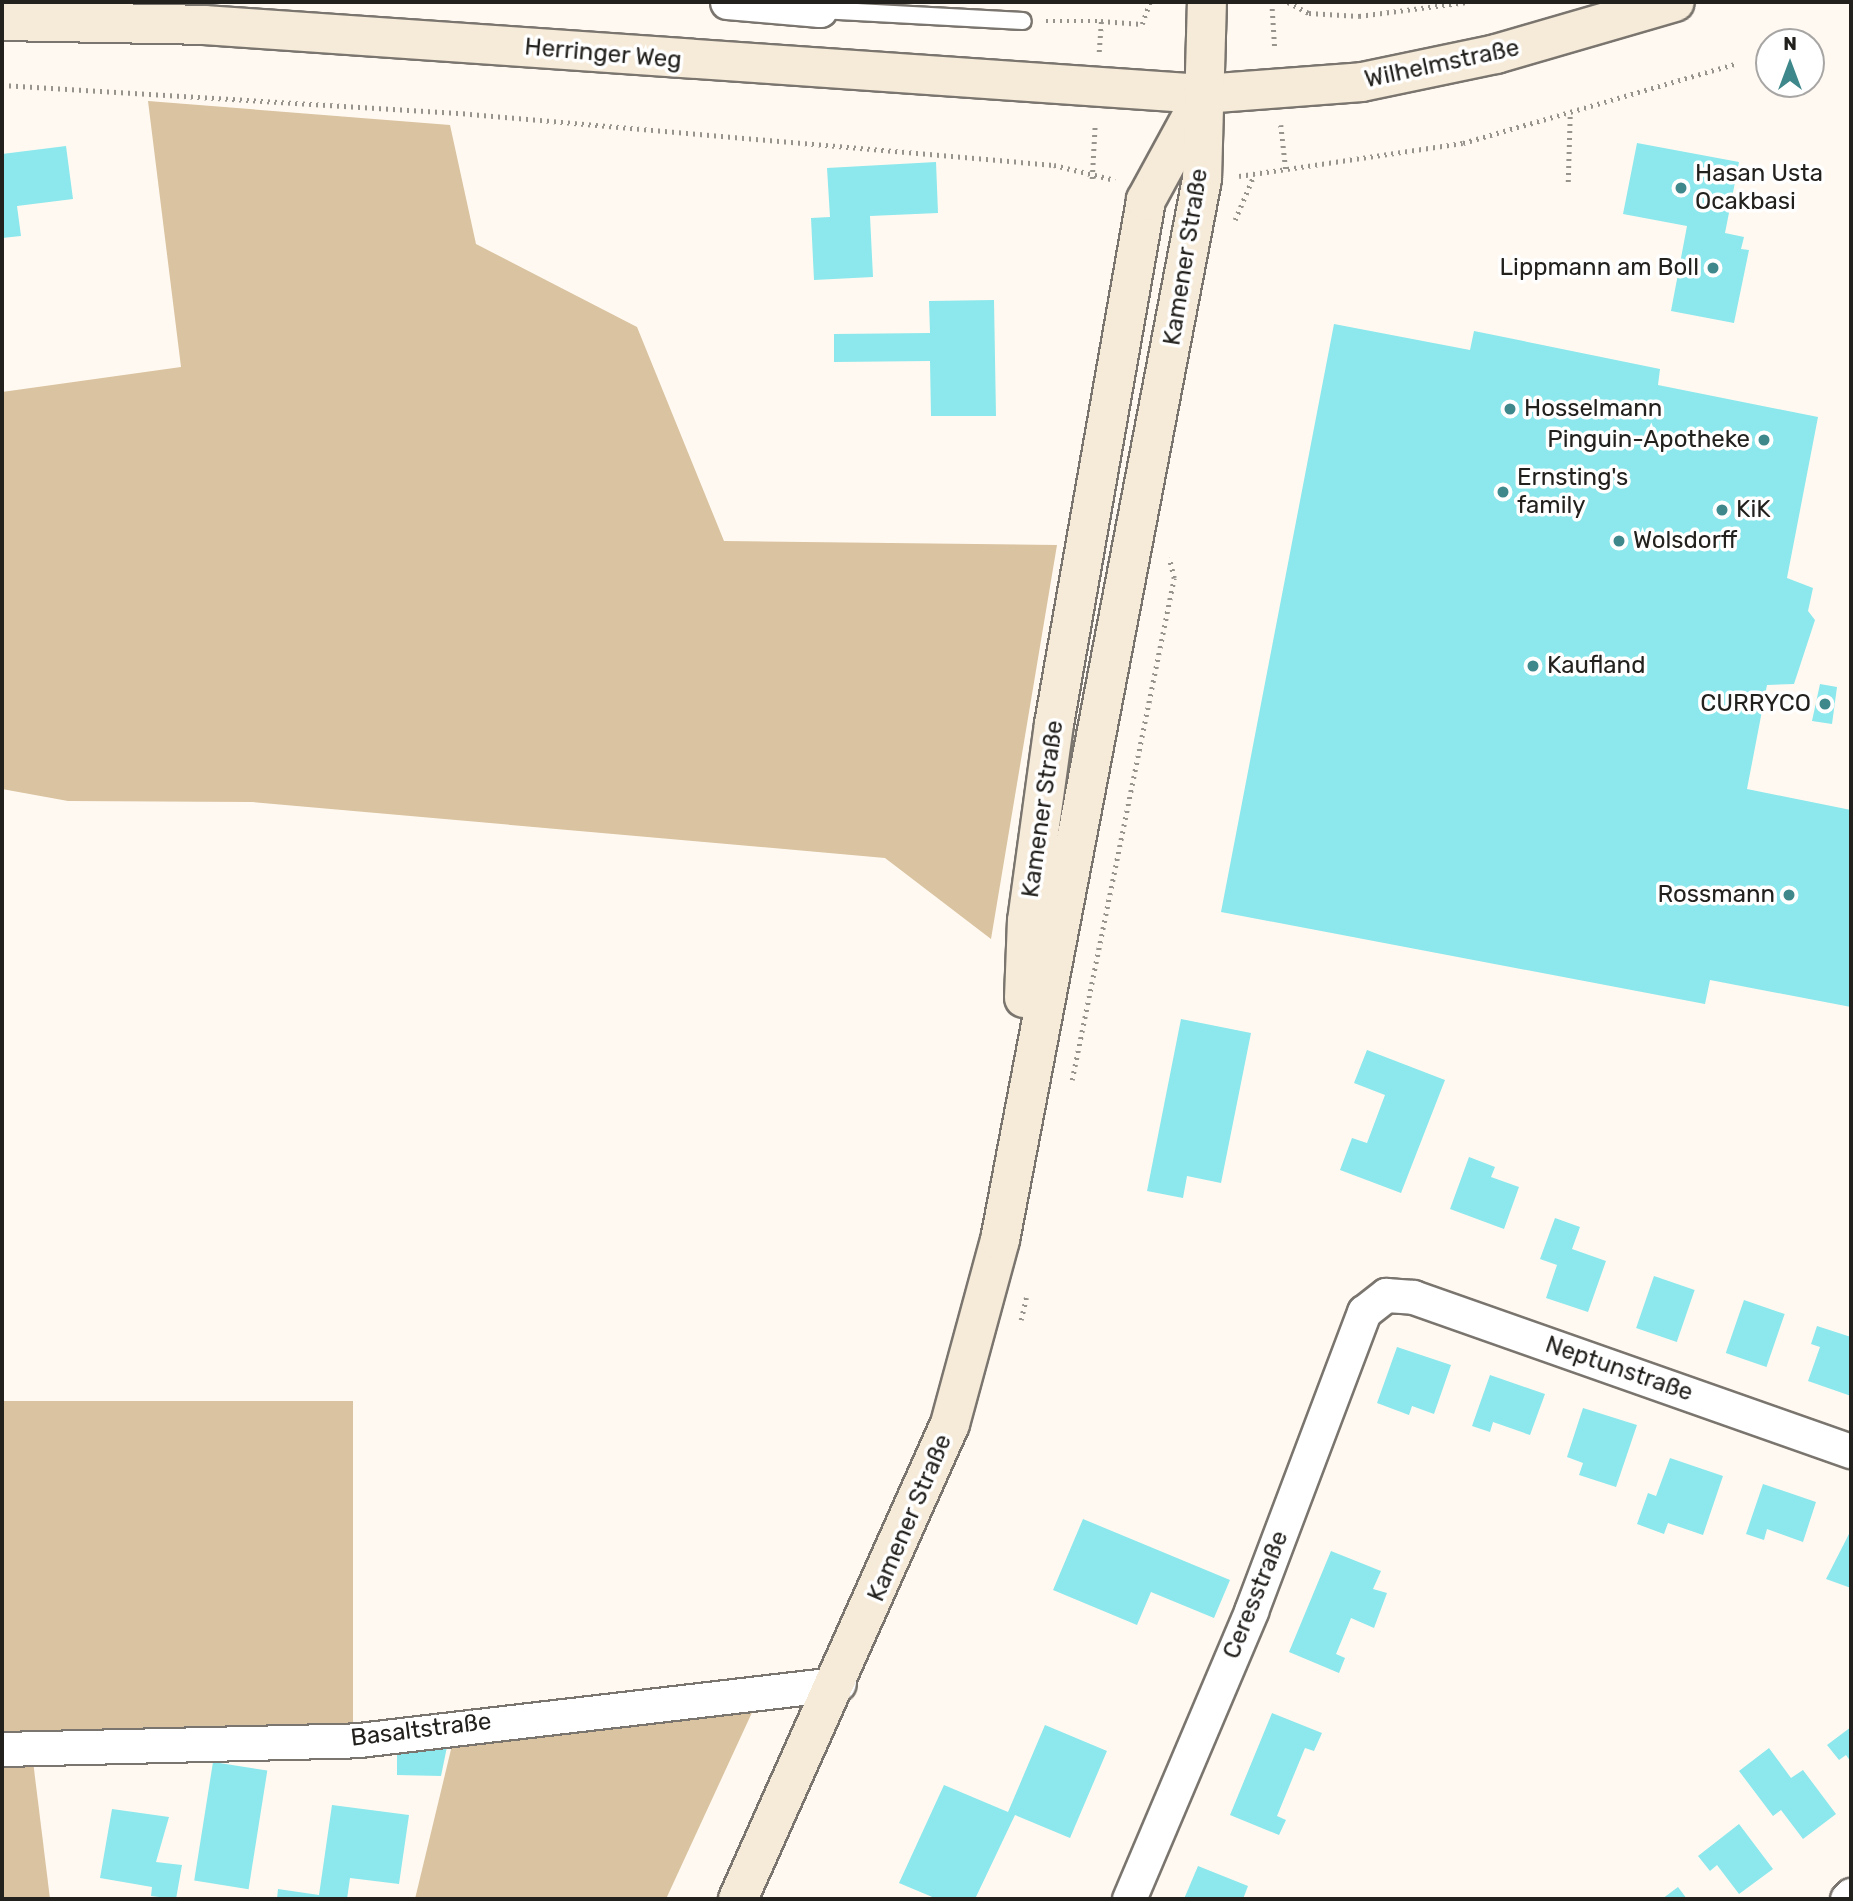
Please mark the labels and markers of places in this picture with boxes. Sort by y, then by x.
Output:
place label: Hasan Usta Ocakbasi [1695,160,1823,216]
marker: Hasan Usta Ocakbasi [1673,180,1689,196]
place label: Lippmann am Boll [1500,254,1699,282]
marker: Lippmann am Boll [1705,260,1721,276]
place label: Hosselmann [1524,395,1662,423]
marker: Hosselmann [1502,401,1518,417]
place label: Pinguin-Apotheke [1547,426,1750,454]
marker: Pinguin-Apotheke [1756,432,1772,448]
place label: Ernsting's family [1517,464,1628,520]
marker: Ernsting's family [1495,484,1511,500]
place label: KiK [1736,496,1771,524]
marker: KiK [1714,502,1730,518]
place label: Wolsdorff [1633,527,1737,555]
marker: Wolsdorff [1611,533,1627,549]
place label: Kaufland [1547,652,1645,680]
marker: Kaufland [1525,658,1541,674]
place label: CURRYCO [1700,690,1811,718]
marker: CURRYCO [1817,696,1833,712]
place label: Rossmann [1658,881,1775,909]
marker: Rossmann [1781,887,1797,903]

